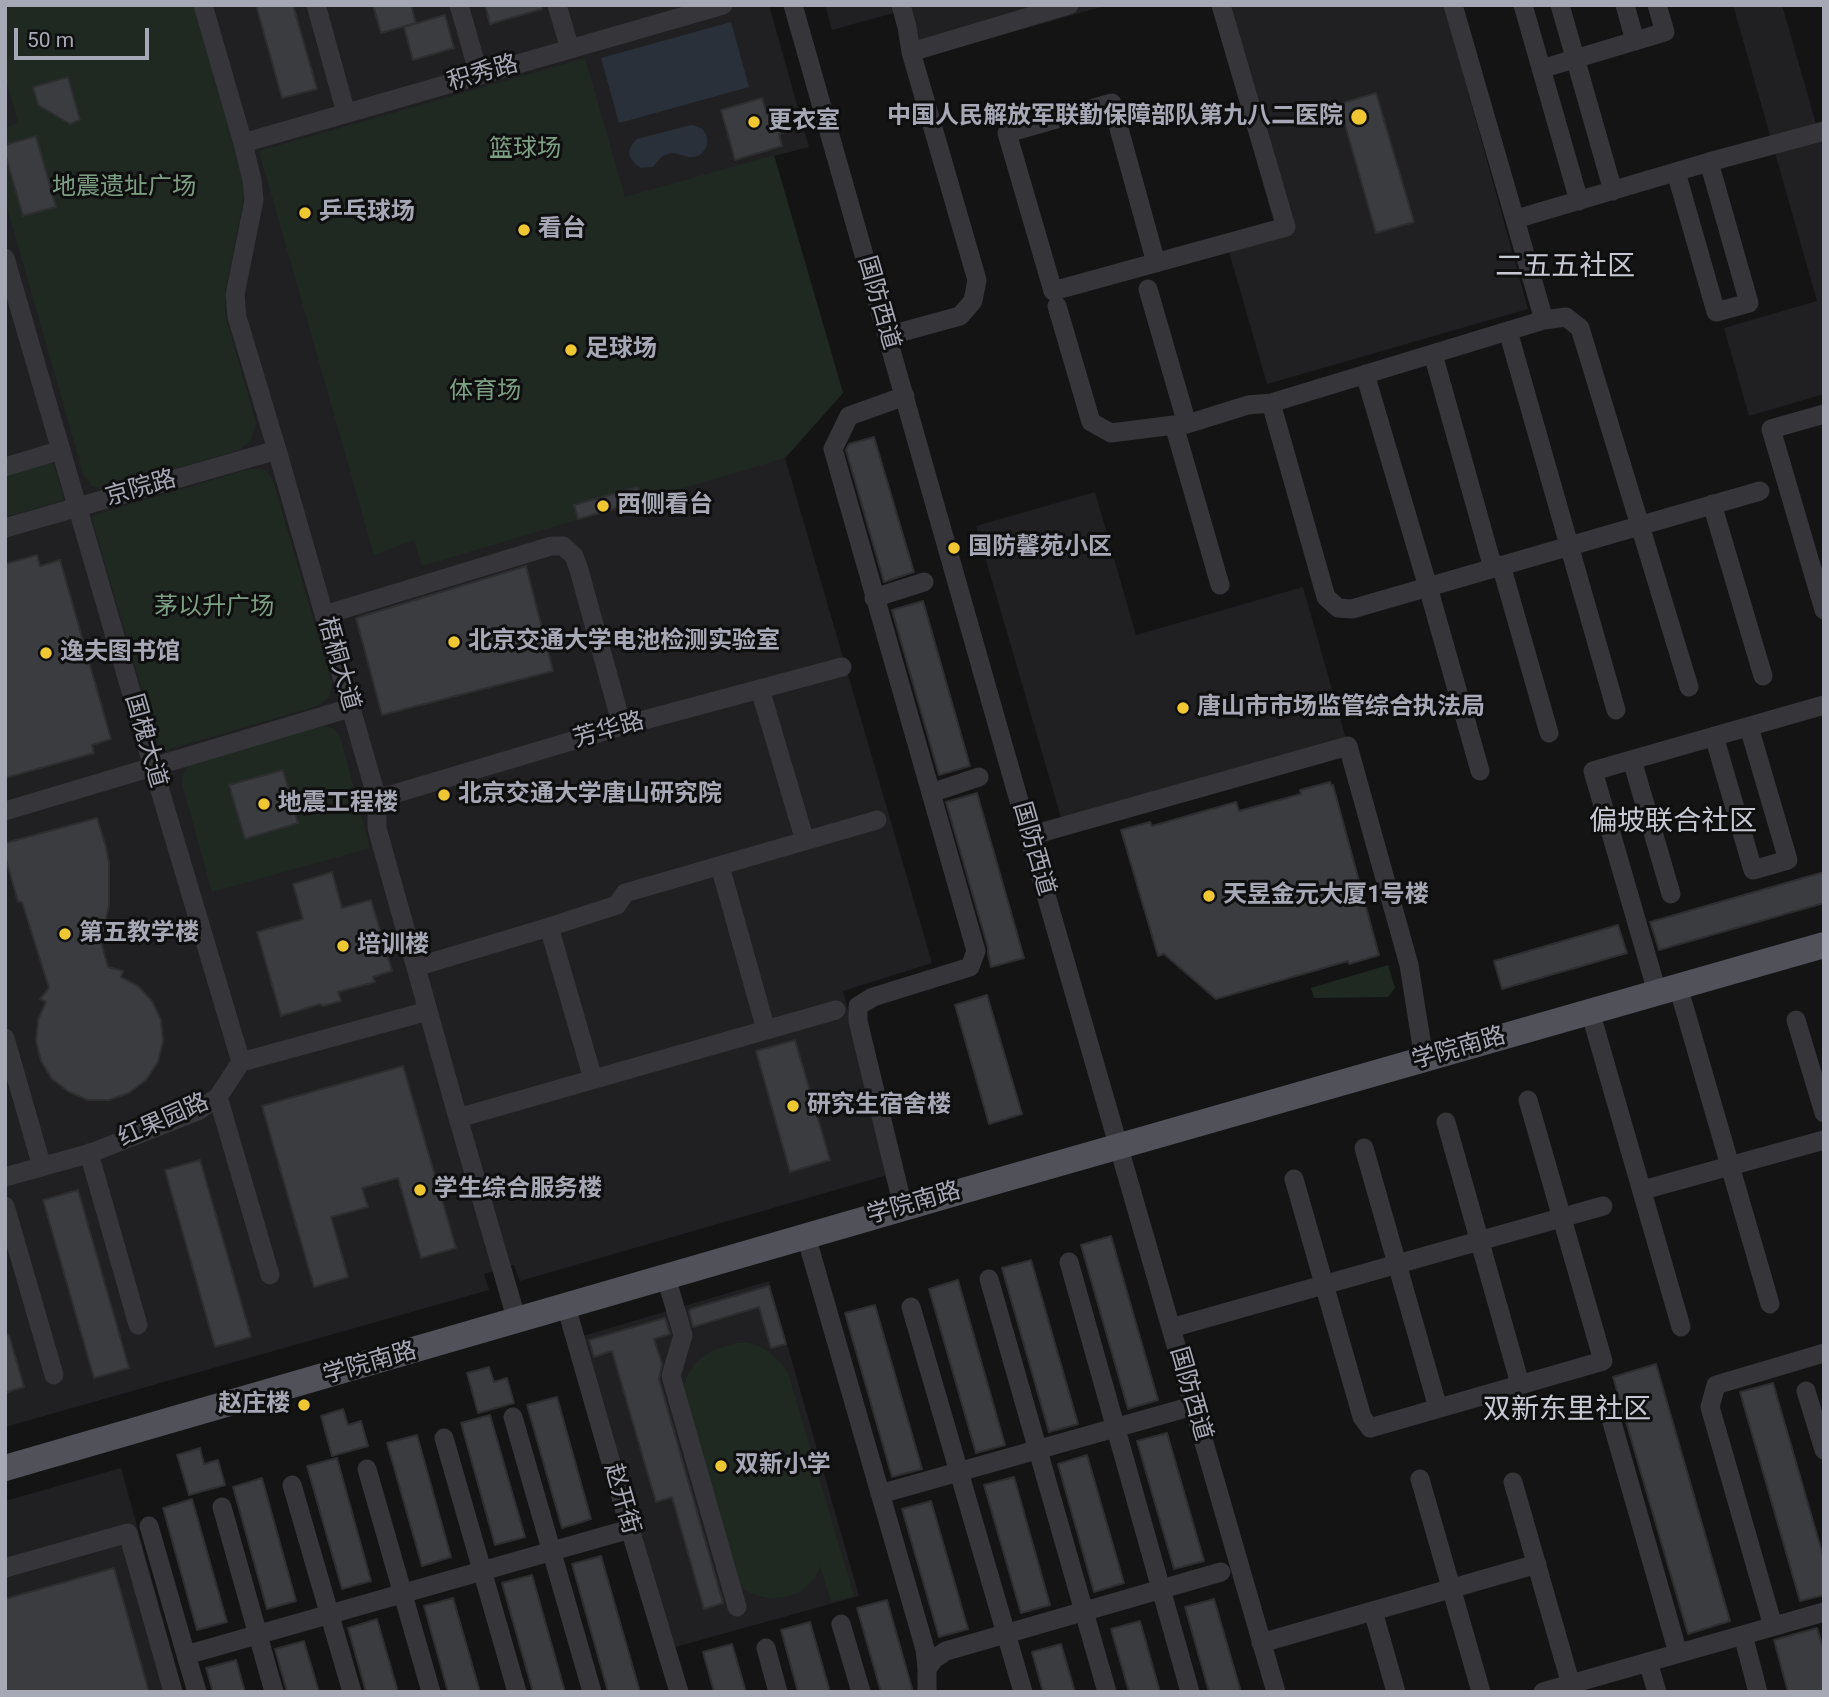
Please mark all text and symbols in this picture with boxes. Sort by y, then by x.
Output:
scale bar [18,14,152,58]
text: 50 m [27,28,74,52]
street label: 积秀路 [444,50,522,98]
place label: 中国人民解放军联勤保障部队第九八二医院 [887,103,1343,131]
marker: 中国人民解放军联勤保障部队第九八二医院 [1349,107,1369,127]
place label: 更衣室 [768,108,840,136]
marker: 更衣室 [746,114,762,130]
park label: 篮球场 [489,136,561,164]
park label: 地震遗址广场 [52,174,196,202]
place label: 乒乓球场 [319,199,415,227]
marker: 乒乓球场 [297,205,313,221]
place label: 看台 [538,216,586,244]
marker: 看台 [516,222,532,238]
district label: 二五五社区 [1495,251,1635,285]
street label: 国防西道 [851,253,905,353]
place label: 足球场 [585,336,657,364]
marker: 足球场 [563,342,579,358]
park label: 体育场 [449,378,521,406]
street label: 京院路 [102,465,180,513]
place label: 西侧看台 [617,492,713,520]
marker: 西侧看台 [595,498,611,514]
place label: 国防馨苑小区 [968,534,1112,562]
marker: 国防馨苑小区 [946,540,962,556]
park label: 茅以升广场 [154,594,274,622]
street label: 梧桐大道 [311,614,365,714]
place label: 北京交通大学电池检测实验室 [468,628,780,656]
marker: 北京交通大学电池检测实验室 [446,634,462,650]
place label: 逸夫图书馆 [60,639,180,667]
marker: 逸夫图书馆 [38,645,54,661]
street label: 国槐大道 [118,691,172,791]
place label: 唐山市市场监管综合执法局 [1197,694,1485,722]
marker: 唐山市市场监管综合执法局 [1175,700,1191,716]
street label: 芳华路 [570,707,648,755]
place label: 北京交通大学唐山研究院 [458,781,722,809]
marker: 北京交通大学唐山研究院 [436,787,452,803]
place label: 地震工程楼 [278,790,398,818]
marker: 地震工程楼 [256,796,272,812]
street label: 国防西道 [1006,799,1060,899]
district label: 偏坡联合社区 [1589,806,1757,840]
place label: 天昱金元大厦1号楼 [1223,882,1429,910]
marker: 天昱金元大厦1号楼 [1201,888,1217,904]
place label: 第五教学楼 [79,920,199,948]
marker: 第五教学楼 [57,926,73,942]
place label: 培训楼 [357,932,429,960]
marker: 培训楼 [335,938,351,954]
street label: 学院南路 [1409,1022,1509,1076]
street label: 红果园路 [114,1088,214,1154]
place label: 研究生宿舍楼 [807,1092,951,1120]
marker: 研究生宿舍楼 [785,1098,801,1114]
place label: 学生综合服务楼 [434,1176,602,1204]
street label: 学院南路 [864,1177,964,1231]
marker: 学生综合服务楼 [412,1182,428,1198]
street label: 学院南路 [320,1337,420,1391]
street label: 国防西道 [1163,1344,1217,1444]
place label: 赵庄楼 [218,1391,290,1419]
district label: 双新东里社区 [1483,1394,1651,1428]
marker: 赵庄楼 [296,1397,312,1413]
place label: 双新小学 [735,1452,831,1480]
marker: 双新小学 [713,1458,729,1474]
street label: 赵开街 [597,1460,645,1538]

